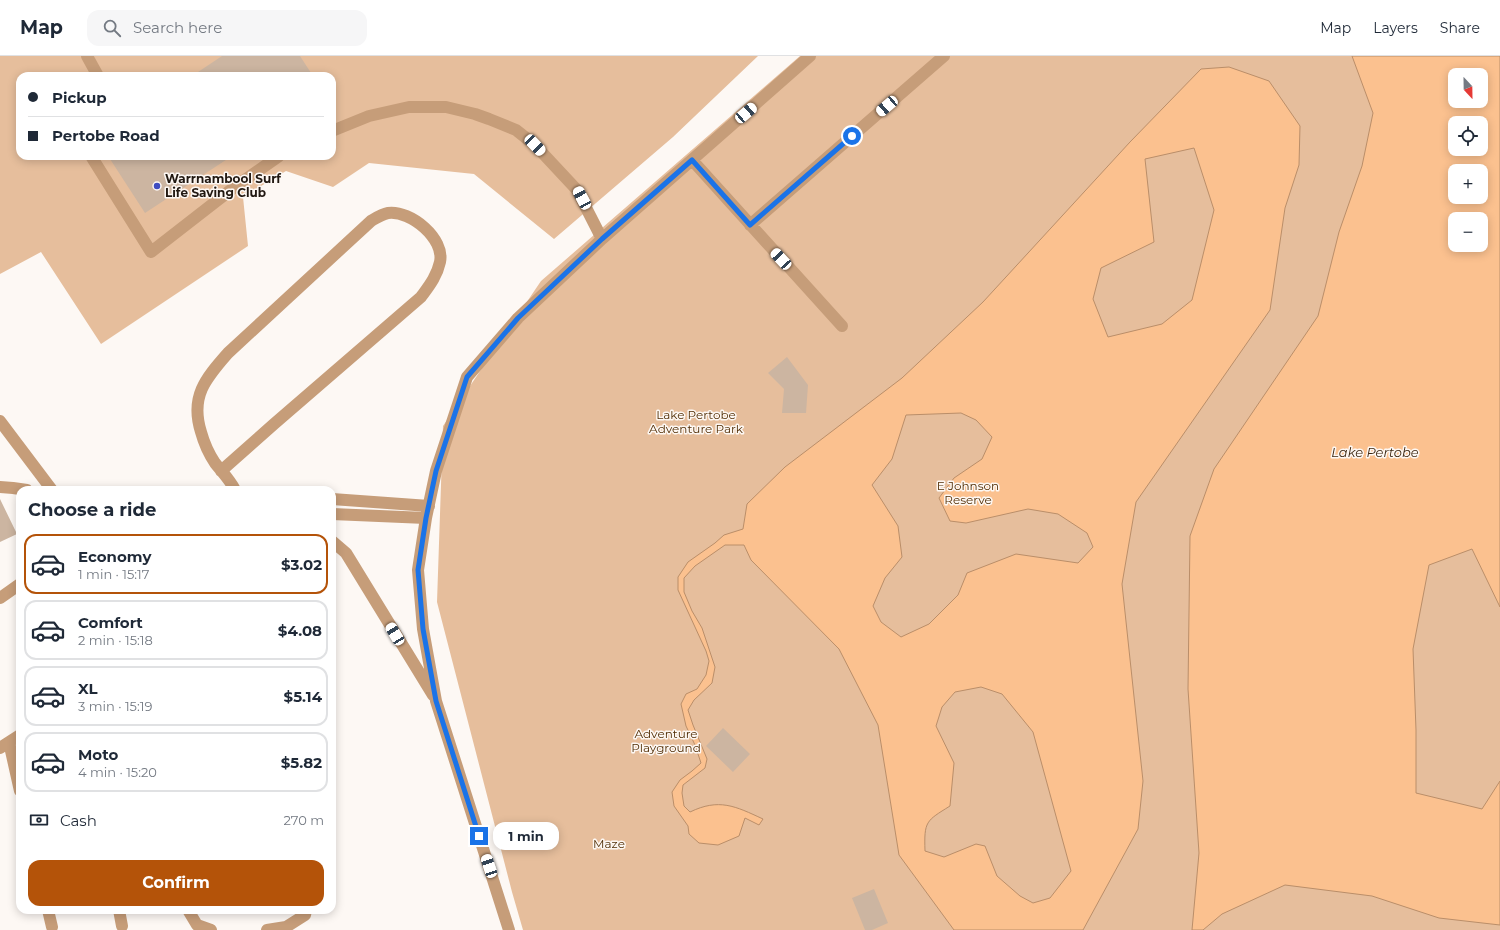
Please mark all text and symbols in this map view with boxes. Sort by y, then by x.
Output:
search box [87,10,367,46]
text: Map [20,16,63,39]
icon: search [101,17,123,39]
text: Search here [133,18,222,37]
text: Map [1320,19,1351,37]
text: Layers [1373,19,1418,37]
text: Share [1440,19,1480,37]
north arrow [1448,68,1488,108]
map controls [1448,68,1488,252]
text: Pickup [52,88,107,107]
car [874,94,900,118]
car [733,101,759,125]
button: locate [1448,116,1488,156]
text: Pertobe Road [52,126,160,145]
route start [843,127,861,145]
car [522,132,548,158]
button: + [1448,164,1488,204]
place label: Warrnambool Surf Life Saving Club [165,171,282,200]
marker: Warrnambool Surf Life Saving Club [152,181,162,191]
car [571,185,593,211]
button: − [1448,212,1488,252]
car [768,246,794,272]
park label: Lake Pertobe Adventure Park [649,407,744,436]
water label: Lake Pertobe [1331,444,1419,460]
park label: E Johnson Reserve [937,478,999,507]
text: Choose a ride [28,499,156,521]
icon: car [30,546,66,582]
text: Economy [78,547,151,566]
text: $3.02 [281,555,322,574]
text: 1 min · 15:17 [78,566,149,582]
icon: car [30,612,66,648]
text: Comfort [78,613,143,632]
text: $4.08 [278,621,322,640]
car [384,621,406,647]
text: 2 min · 15:18 [78,632,153,648]
icon: car [30,678,66,714]
text: XL [78,679,97,698]
text: $5.14 [284,687,322,706]
text: 3 min · 15:19 [78,698,152,714]
park label: Adventure Playground [631,726,701,755]
icon: car [30,744,66,780]
text: Moto [78,745,118,764]
text: $5.82 [281,753,322,772]
text: 4 min · 15:20 [78,764,157,780]
icon: cash [28,809,50,831]
text: Cash [60,811,97,830]
text: 270 m [283,812,324,828]
callout: 1 min [493,822,559,850]
route end [470,827,488,845]
text: 1 min [508,828,544,844]
park label: Maze [593,836,625,851]
car [480,853,498,879]
button: Confirm [28,860,324,906]

